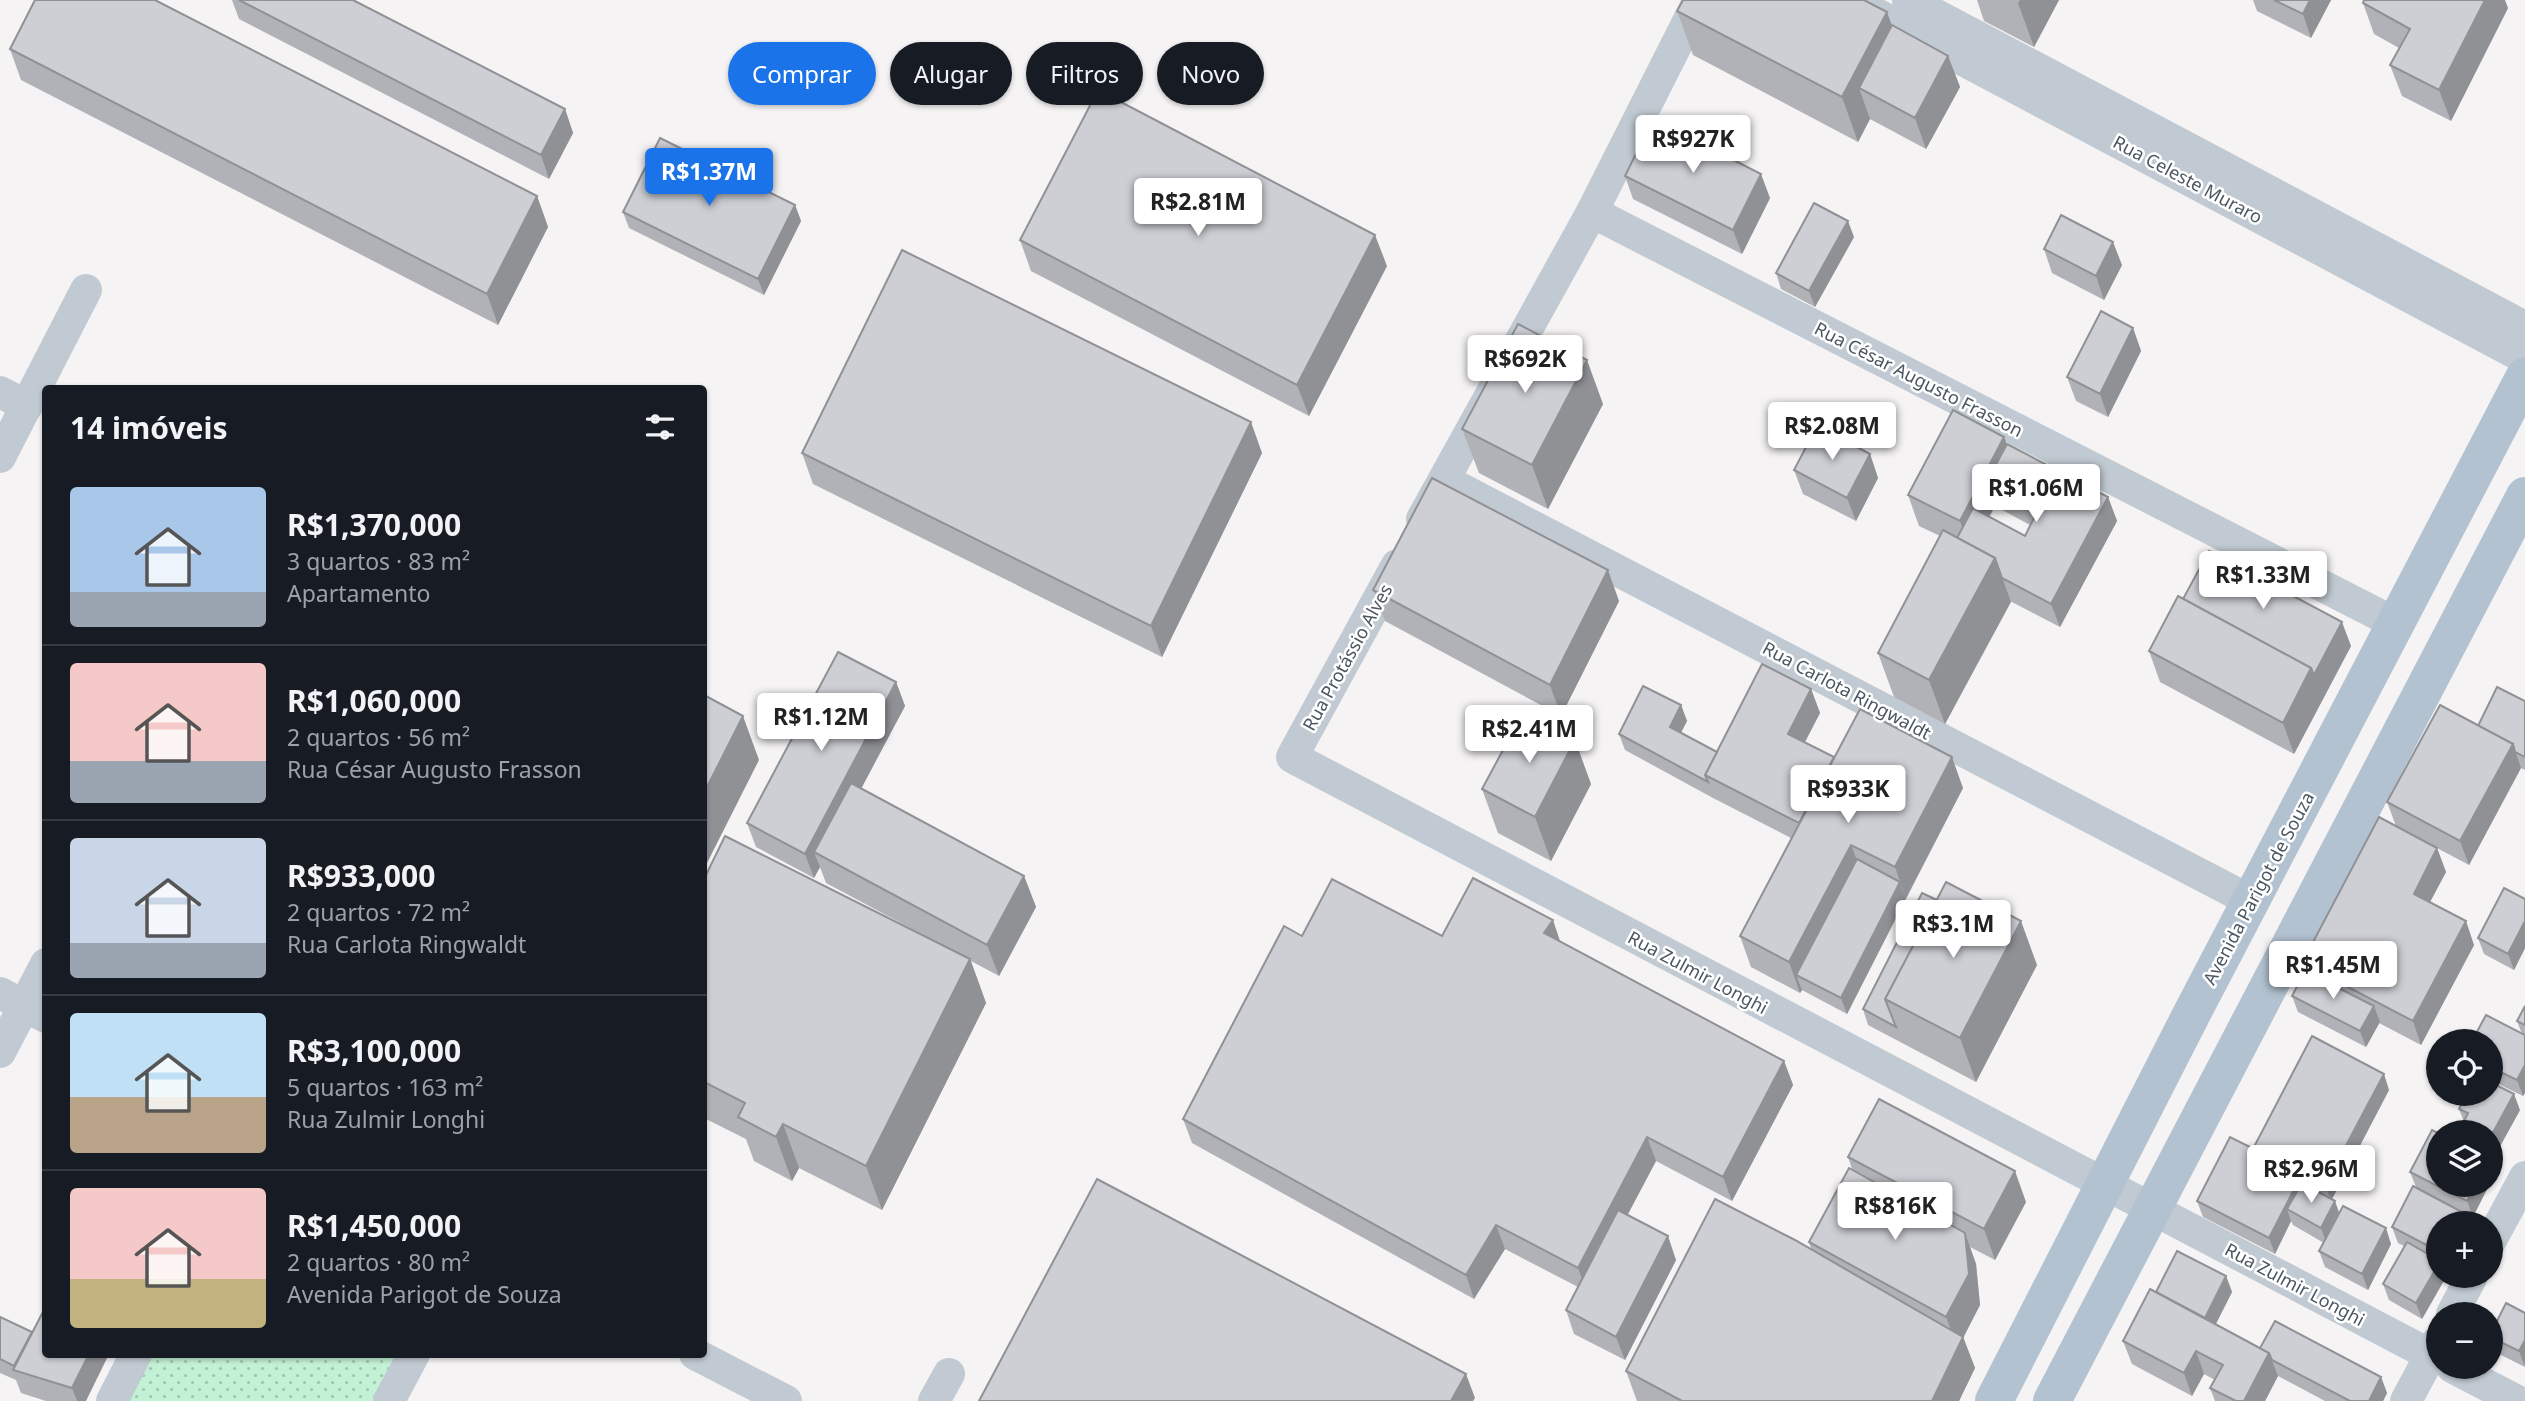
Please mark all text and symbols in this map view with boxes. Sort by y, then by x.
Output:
chip: Comprar [728,42,876,105]
chip: Alugar [890,42,1012,105]
chip: Filtros [1026,42,1143,105]
chip: Novo [1157,42,1264,105]
pin: R$927K [1636,116,1750,175]
text: R$927K [1652,122,1734,154]
street label: Rua Celeste Muraro [2109,129,2267,229]
pin: R$1.37M [644,148,774,208]
text: R$1.37M [661,155,757,187]
pin: R$2.81M [1133,178,1263,238]
text: R$2.81M [1150,185,1246,217]
street label: Rua César Augusto Frasson [1811,316,2027,442]
pin: R$692K [1468,336,1582,395]
text: R$692K [1484,342,1566,374]
pin: R$2.08M [1767,402,1897,462]
text: 14 imóveis [70,407,228,448]
icon: filters [641,408,679,446]
text: R$2.08M [1784,409,1880,441]
pin: R$1.06M [1971,464,2101,524]
text: R$1.06M [1988,471,2084,503]
text: R$1,370,000 [287,504,461,545]
icon: home [126,515,210,599]
text: 3 quartos · 83 m² [287,545,470,577]
pin: R$1.33M [2198,552,2328,611]
text: R$1.33M [2215,558,2311,590]
text: Apartamento [287,577,430,609]
street label: Rua Protássio Alves [1297,579,1397,735]
street label: Rua Carlota Ringwaldt [1759,635,1936,745]
text: R$1,060,000 [287,680,461,721]
icon: home [126,691,210,775]
pin: R$1.12M [756,694,886,753]
text: R$1.12M [773,700,869,732]
pin: R$2.41M [1464,706,1594,765]
text: R$2.41M [1481,712,1577,744]
text: 2 quartos · 56 m² [287,721,470,753]
text: Rua César Augusto Frasson [287,753,582,785]
pin: R$933K [1791,766,1905,825]
text: R$933K [1807,772,1889,804]
street label: Avenida Parigot de Souza [2197,787,2319,989]
text: R$933,000 [287,855,435,896]
icon: home [126,866,210,950]
text: 2 quartos · 72 m² [287,896,470,928]
pin: R$3.1M [1896,900,2010,960]
text: R$3.1M [1912,907,1994,939]
street label: Rua Zulmir Longhi [1624,925,1772,1019]
text: Rua Carlota Ringwaldt [287,928,526,960]
pin: R$1.45M [2268,942,2398,1001]
text: R$1.45M [2285,948,2381,980]
map controls [2426,1029,2503,1379]
button: locate [2426,1029,2503,1106]
text: R$3,100,000 [287,1030,461,1071]
icon: home [126,1041,210,1125]
text: 5 quartos · 163 m² [287,1071,483,1103]
text: Rua Zulmir Longhi [287,1103,485,1135]
button: layers [2426,1120,2503,1197]
pin: R$2.96M [2246,1146,2376,1205]
text: R$2.96M [2263,1152,2359,1184]
pin: R$816K [1838,1182,1952,1242]
text: R$816K [1854,1189,1936,1221]
text: R$1,450,000 [287,1205,461,1246]
button: + [2426,1211,2503,1288]
icon: home [126,1216,210,1300]
street label: Rua Zulmir Longhi [2221,1237,2369,1331]
text: 2 quartos · 80 m² [287,1246,470,1278]
text: Avenida Parigot de Souza [287,1278,562,1310]
button: − [2426,1302,2503,1379]

